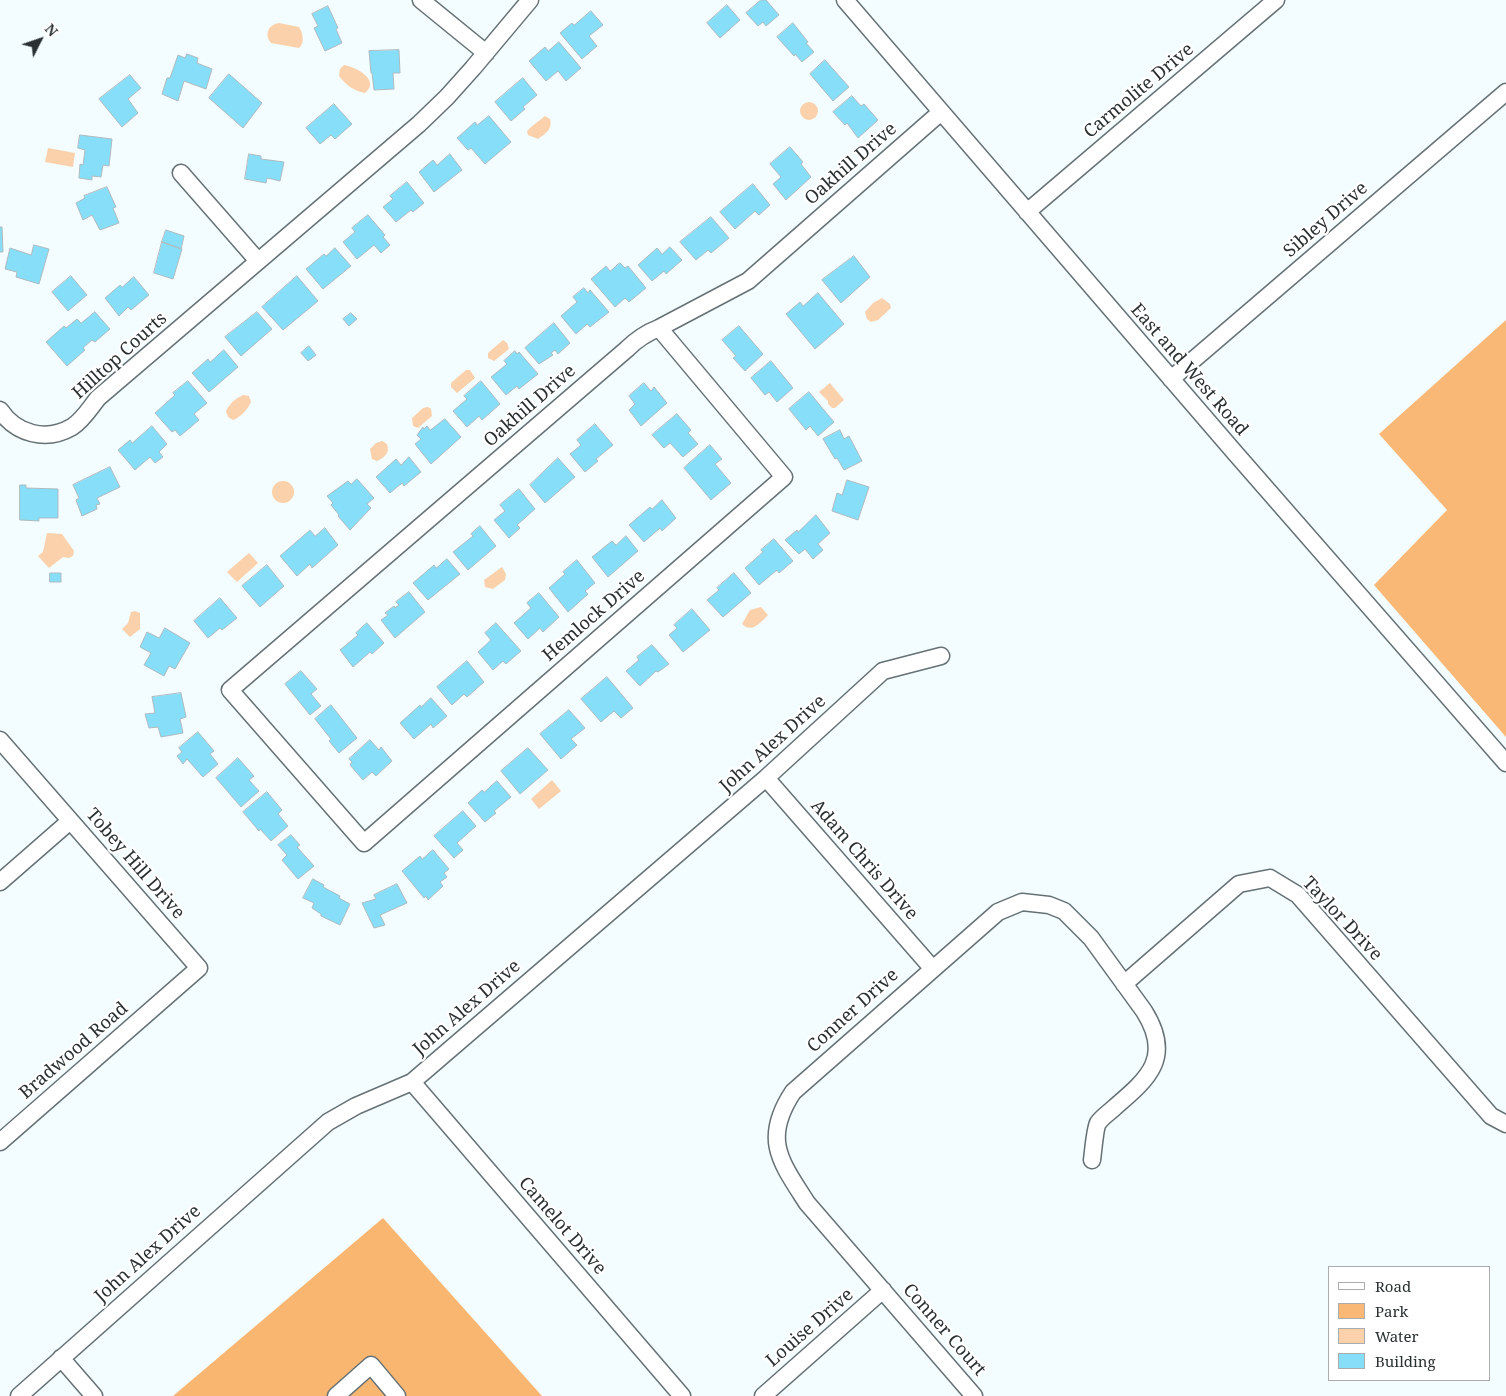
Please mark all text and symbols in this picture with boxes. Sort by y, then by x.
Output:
north arrow [15,15,65,65]
text: N [41,19,62,40]
street label: Carmolite Drive [1080,39,1198,143]
street label: Oakhill Drive [801,118,901,210]
street label: Sibley Drive [1280,178,1372,262]
street label: East and West Road [1126,300,1252,440]
street label: Hilltop Courts [68,308,172,404]
street label: Oakhill Drive [480,360,580,452]
street label: Hemlock Drive [538,566,650,666]
street label: John Alex Drive [716,691,830,797]
street label: Adam Chris Drive [806,796,922,924]
street label: Tobey Hill Drive [81,804,189,924]
street label: Taylor Drive [1298,873,1386,965]
street label: John Alex Drive [409,956,525,1060]
street label: Conner Drive [803,965,903,1057]
street label: Bradwood Road [15,998,133,1104]
street label: Camelot Drive [514,1173,610,1279]
street label: John Alex Drive [91,1201,205,1307]
legend [1328,1266,1491,1381]
text: Road [1375,1276,1411,1296]
street label: Conner Court [898,1279,990,1381]
street label: Louise Drive [762,1284,858,1372]
text: Park [1375,1301,1408,1321]
text: Water [1375,1326,1418,1346]
text: Building [1375,1351,1436,1371]

